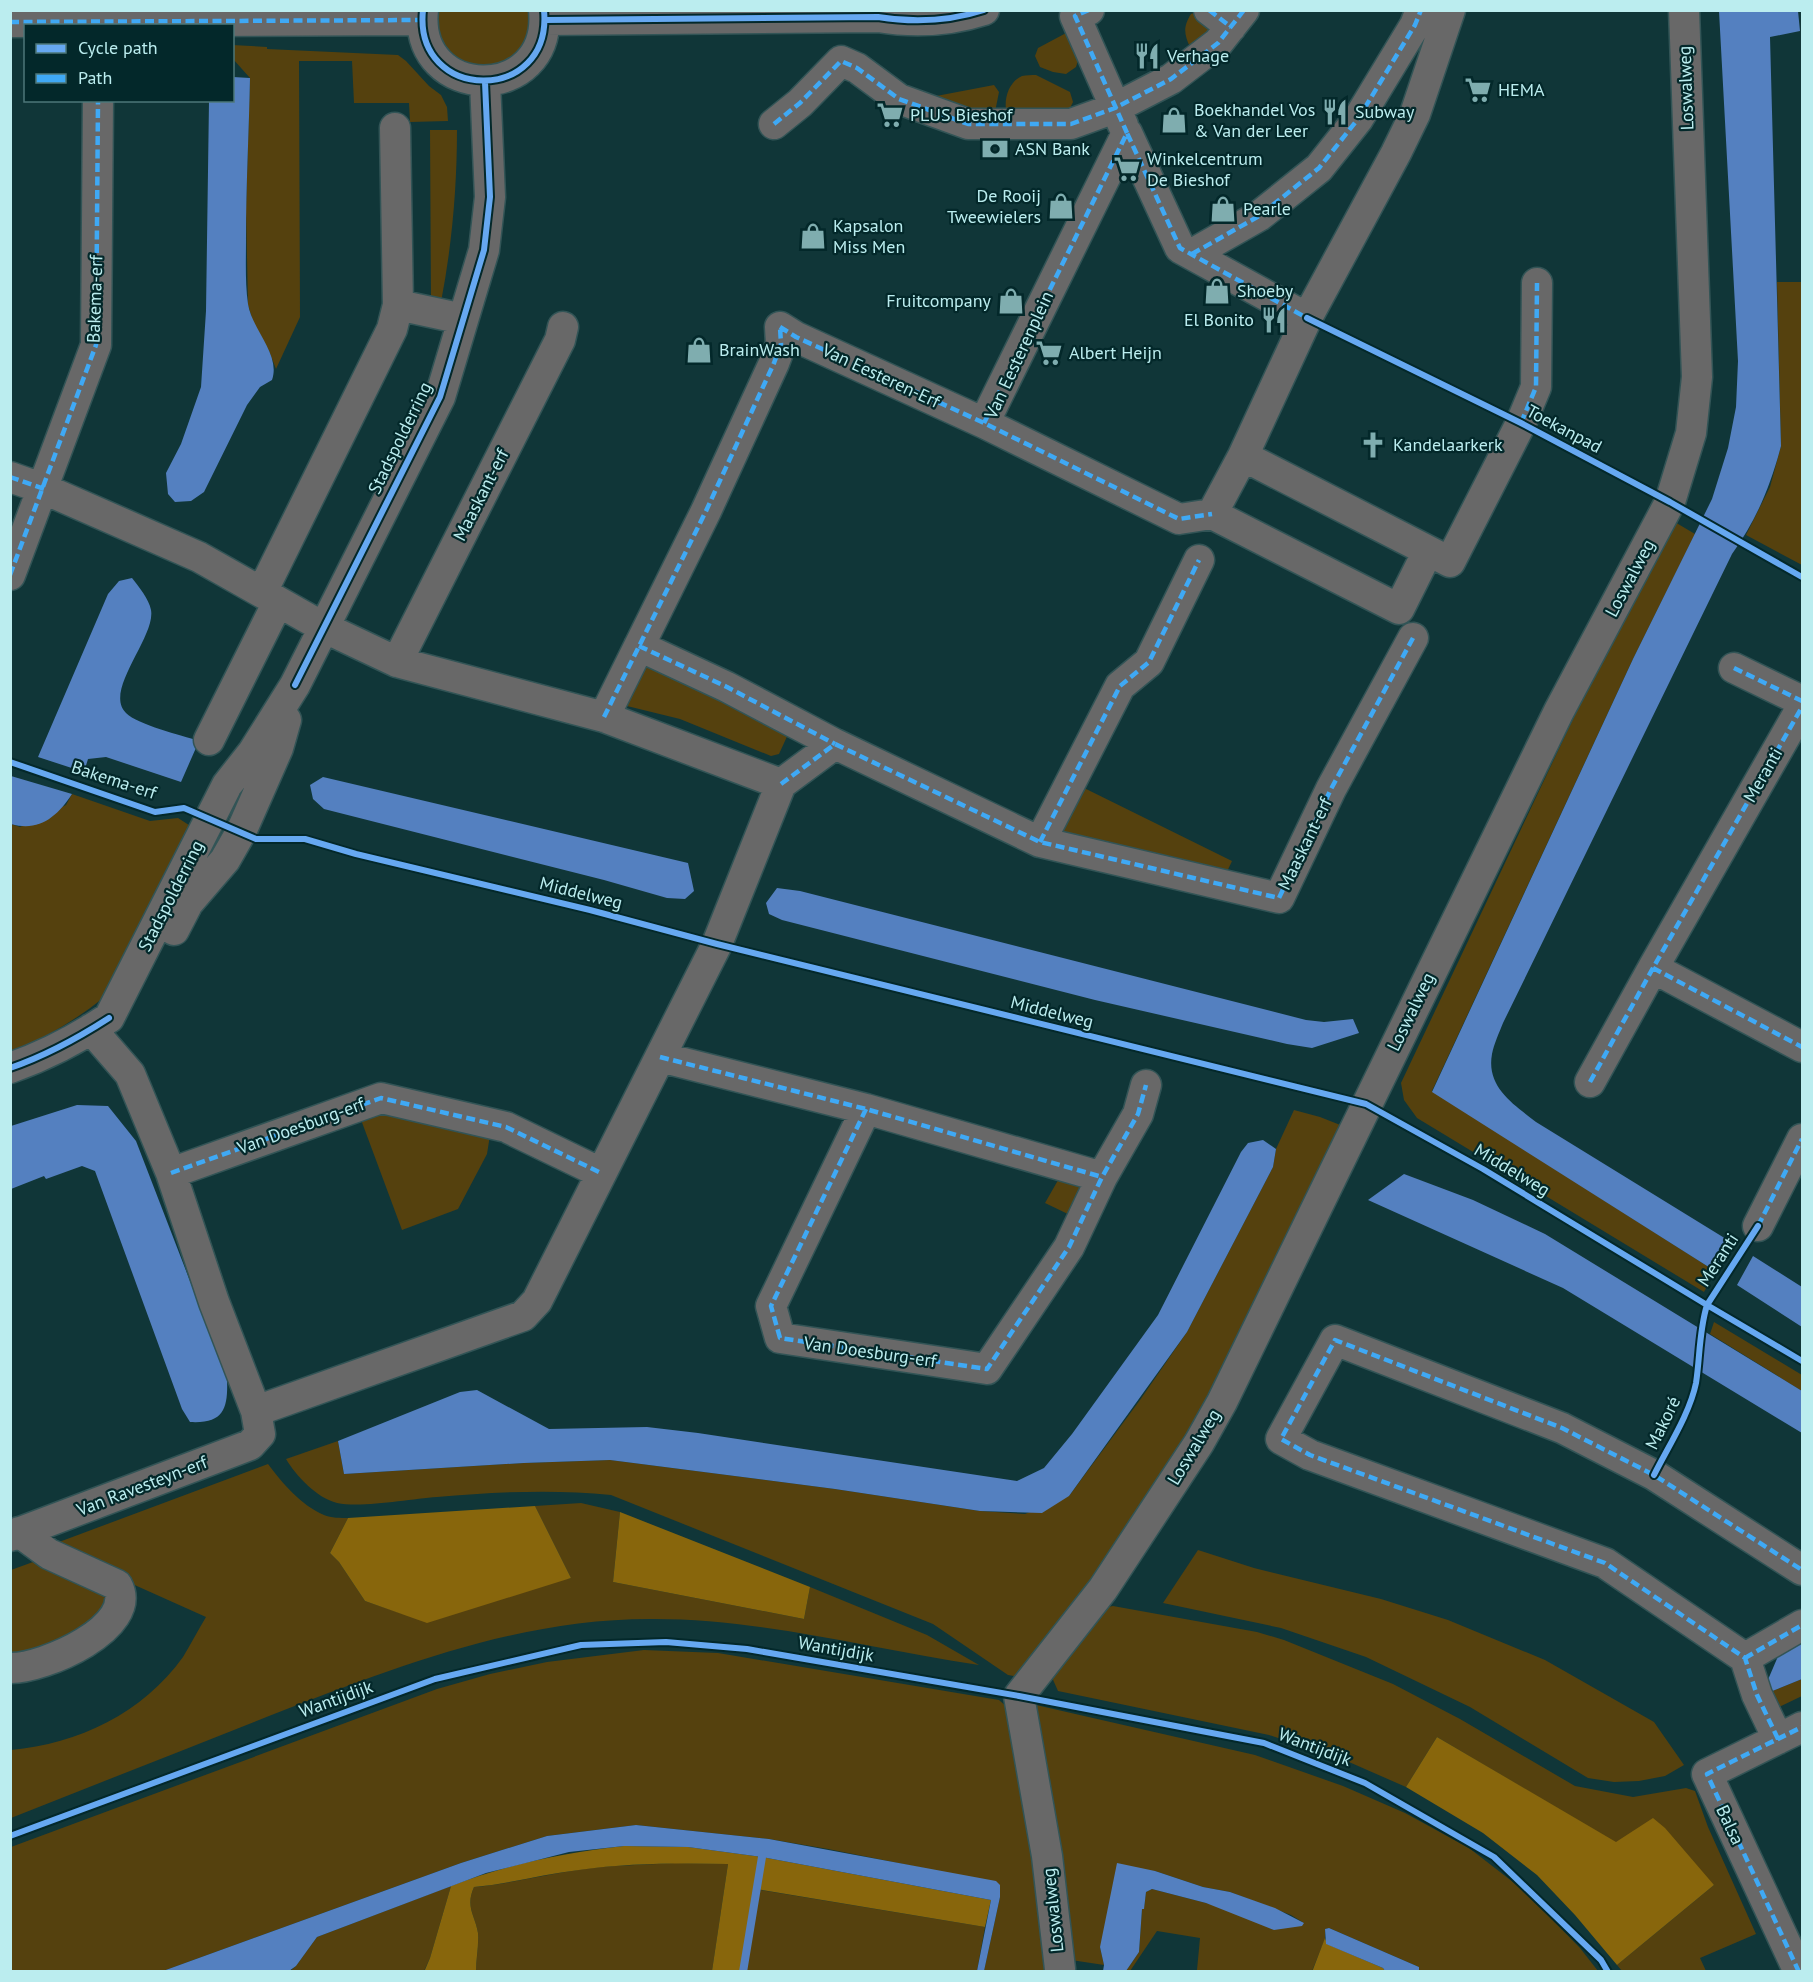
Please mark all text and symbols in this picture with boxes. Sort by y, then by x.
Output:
legend [24,24,234,102]
text: Cycle path [78,36,158,59]
restaurant icon: Verhage [1132,41,1162,71]
place label: Verhage [1166,44,1229,67]
street label: Loswalweg [1673,45,1698,131]
text: Path [78,66,112,89]
supermarket icon: HEMA [1463,75,1493,105]
place label: HEMA [1498,78,1545,101]
restaurant icon: Subway [1320,97,1350,127]
place label: Boekhandel Vos & Van der Leer [1194,98,1315,142]
supermarket icon: PLUS Bieshof [875,100,905,130]
place label: Subway [1355,100,1415,123]
place label: PLUS Bieshof [910,103,1014,126]
shop icon: Boekhandel Vos & Van der Leer [1159,105,1189,135]
bank icon: ASN Bank [980,134,1010,164]
place label: ASN Bank [1015,137,1090,160]
place label: Winkelcentrum De Bieshof [1147,147,1263,191]
supermarket icon: Winkelcentrum De Bieshof [1112,154,1142,184]
place label: De Rooij Tweewielers [947,184,1041,228]
shop icon: De Rooij Tweewielers [1046,191,1076,221]
shop icon: Pearle [1208,194,1238,224]
place label: Pearle [1243,197,1291,220]
place label: Kapsalon Miss Men [833,214,905,258]
shop icon: Kapsalon Miss Men [798,221,828,251]
street label: Bakema-erf [81,253,108,343]
shop icon: Shoeby [1202,276,1232,306]
place label: Shoeby [1237,279,1294,302]
shop icon: Fruitcompany [996,286,1026,316]
street label: Van Eesterenplein [978,287,1058,423]
place label: Fruitcompany [886,289,992,312]
restaurant icon: El Bonito [1259,305,1289,335]
place label: El Bonito [1184,308,1254,331]
shop icon: BrainWash [684,335,714,365]
place label: BrainWash [719,338,800,361]
street label: Van Eesteren-Erf [818,338,945,413]
supermarket icon: Albert Heijn [1034,338,1064,368]
place label: Albert Heijn [1069,341,1162,364]
street label: Stadspolderring [362,378,437,498]
street label: Toekanpad [1523,399,1606,458]
church icon: Kandelaarkerk [1358,430,1388,460]
place label: Kandelaarkerk [1393,433,1503,456]
street label: Maaskant-erf [448,444,514,545]
street label: Loswalweg [1600,535,1660,620]
street label: Meranti [1738,743,1787,806]
street label: Bakema-erf [69,755,161,804]
street label: Maaskant-erf [1272,793,1337,894]
street label: Stadspolderring [133,836,208,955]
street label: Middelweg [537,871,625,914]
street label: Loswalweg [1382,969,1439,1055]
street label: Middelweg [1008,990,1096,1033]
street label: Van Doesburg-erf [233,1091,369,1160]
street label: Middelweg [1470,1138,1554,1201]
street label: Meranti [1692,1229,1743,1291]
street label: Van Doesburg-erf [801,1331,939,1372]
street label: Makoré [1640,1392,1685,1453]
street label: Loswalweg [1162,1405,1225,1489]
street label: Van Ravesteyn-erf [72,1450,212,1521]
street label: Wantijdijk [796,1631,876,1667]
street label: Wantijdijk [296,1674,376,1722]
street label: Wantijdijk [1275,1722,1355,1771]
street label: Balsa [1711,1801,1750,1848]
street label: Loswalweg [1037,1867,1068,1953]

